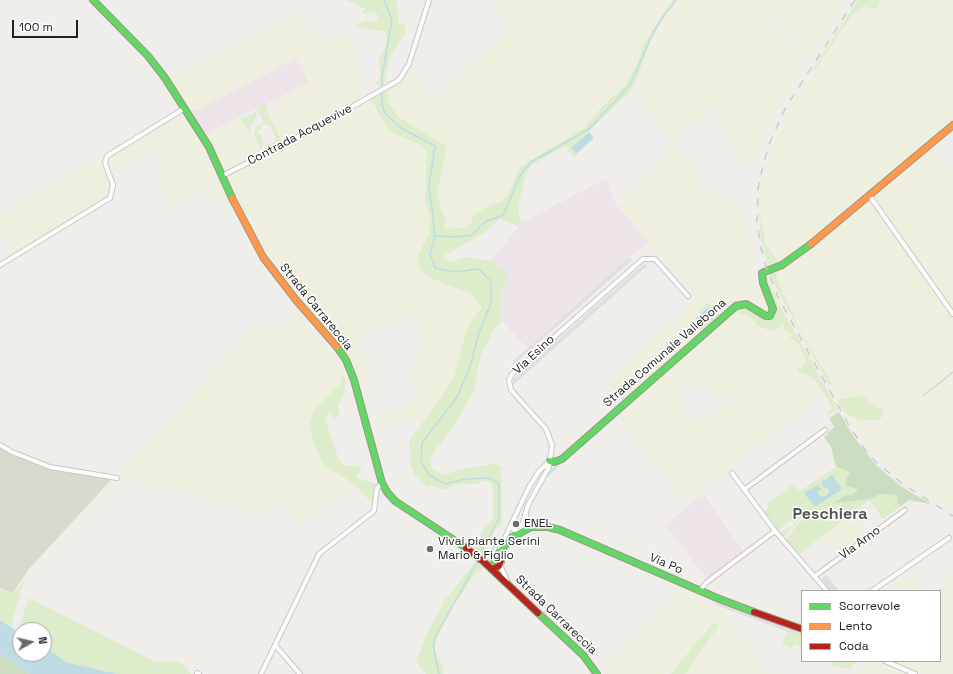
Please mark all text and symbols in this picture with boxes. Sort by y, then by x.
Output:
scale bar [14,12,80,38]
text: 100 m [19,19,53,35]
street label: Contrada Acquevive [245,101,355,169]
street label: Strada Carrareccia [277,261,355,353]
street label: Strada Comunale Vallebona [601,296,729,410]
street label: Via Esino [510,332,558,378]
district label: Peschiera [792,505,868,525]
place label: ENEL [524,517,552,531]
marker: ENEL [511,519,521,529]
street label: Via Arno [837,523,883,563]
place label: Vivai piante Serini Mario & Figlio [438,535,540,563]
marker: Vivai piante Serini Mario & Figlio [425,544,435,554]
street label: Via Po [647,551,685,577]
street label: Strada Carrareccia [512,572,600,658]
legend [801,590,941,662]
text: Scorrevole [839,598,900,614]
text: Lento [839,618,873,634]
north arrow [12,622,52,662]
text: N [35,636,50,645]
text: Coda [839,638,869,654]

